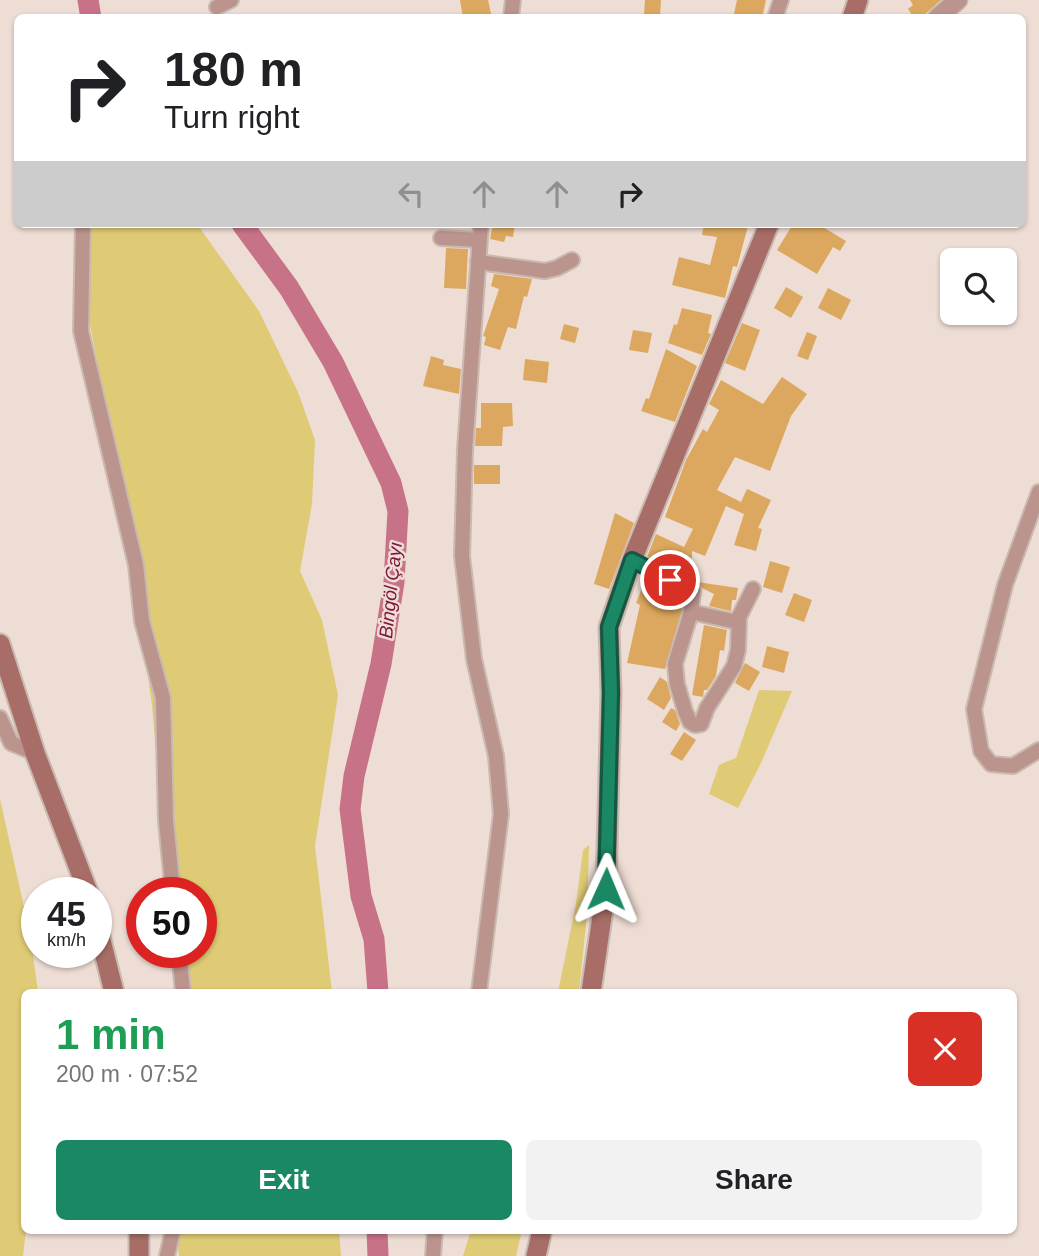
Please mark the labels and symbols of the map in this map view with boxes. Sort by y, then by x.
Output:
water label: Bingöl Çayı [375,541,406,639]
pin [640,550,700,610]
position arrow [569,852,643,926]
speed limit sign: 50 [126,877,217,968]

